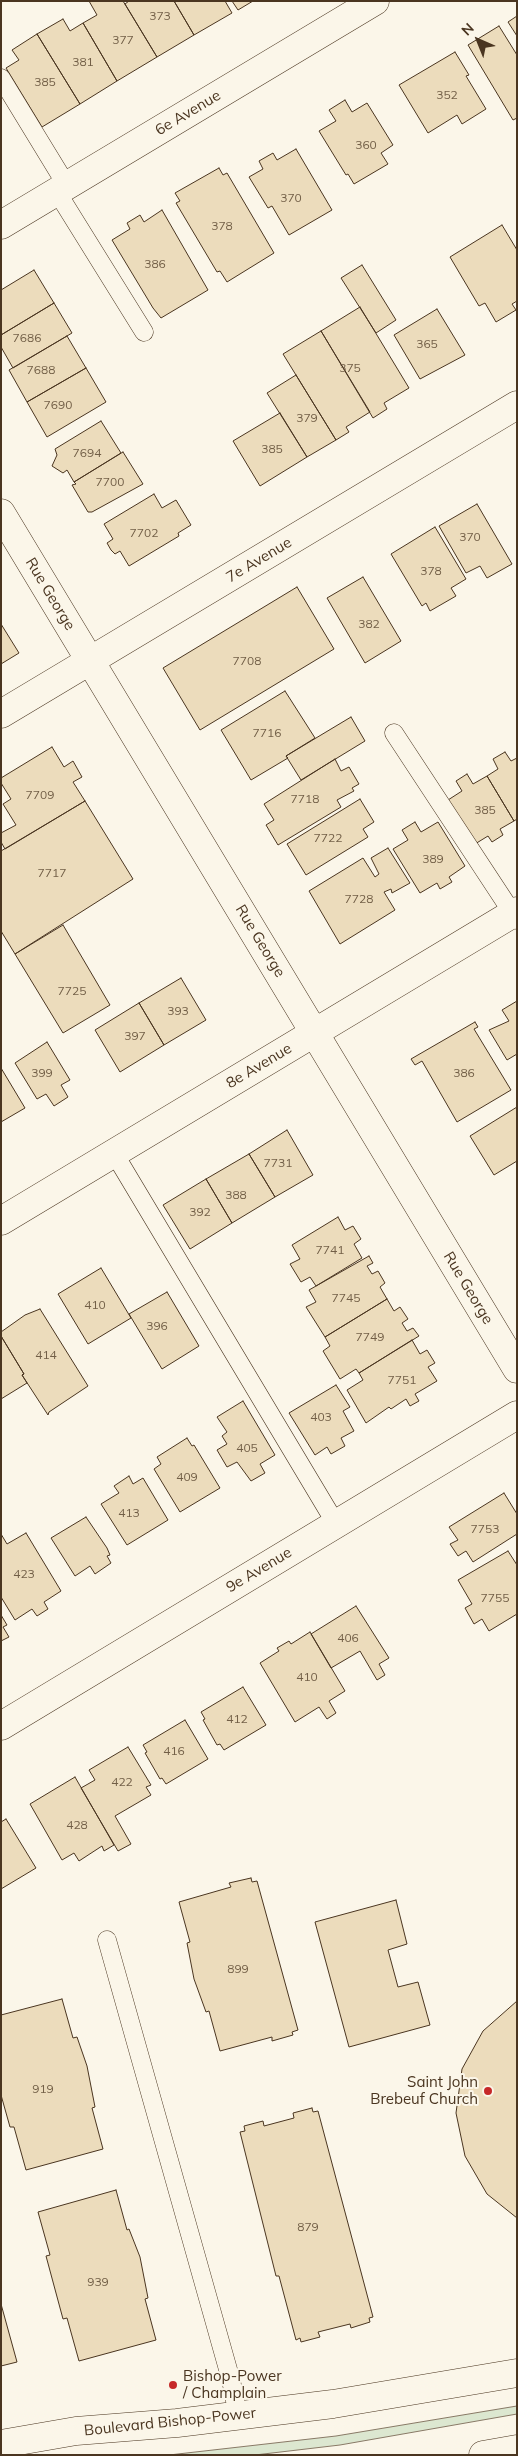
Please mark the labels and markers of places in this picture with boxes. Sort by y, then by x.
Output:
place label: Saint John Brebeuf Church [370,2073,478,2108]
marker: Saint John Brebeuf Church [482,2085,494,2097]
place label: Bishop-Power / Champlain [183,2367,282,2402]
marker: Bishop-Power / Champlain [167,2379,179,2391]

